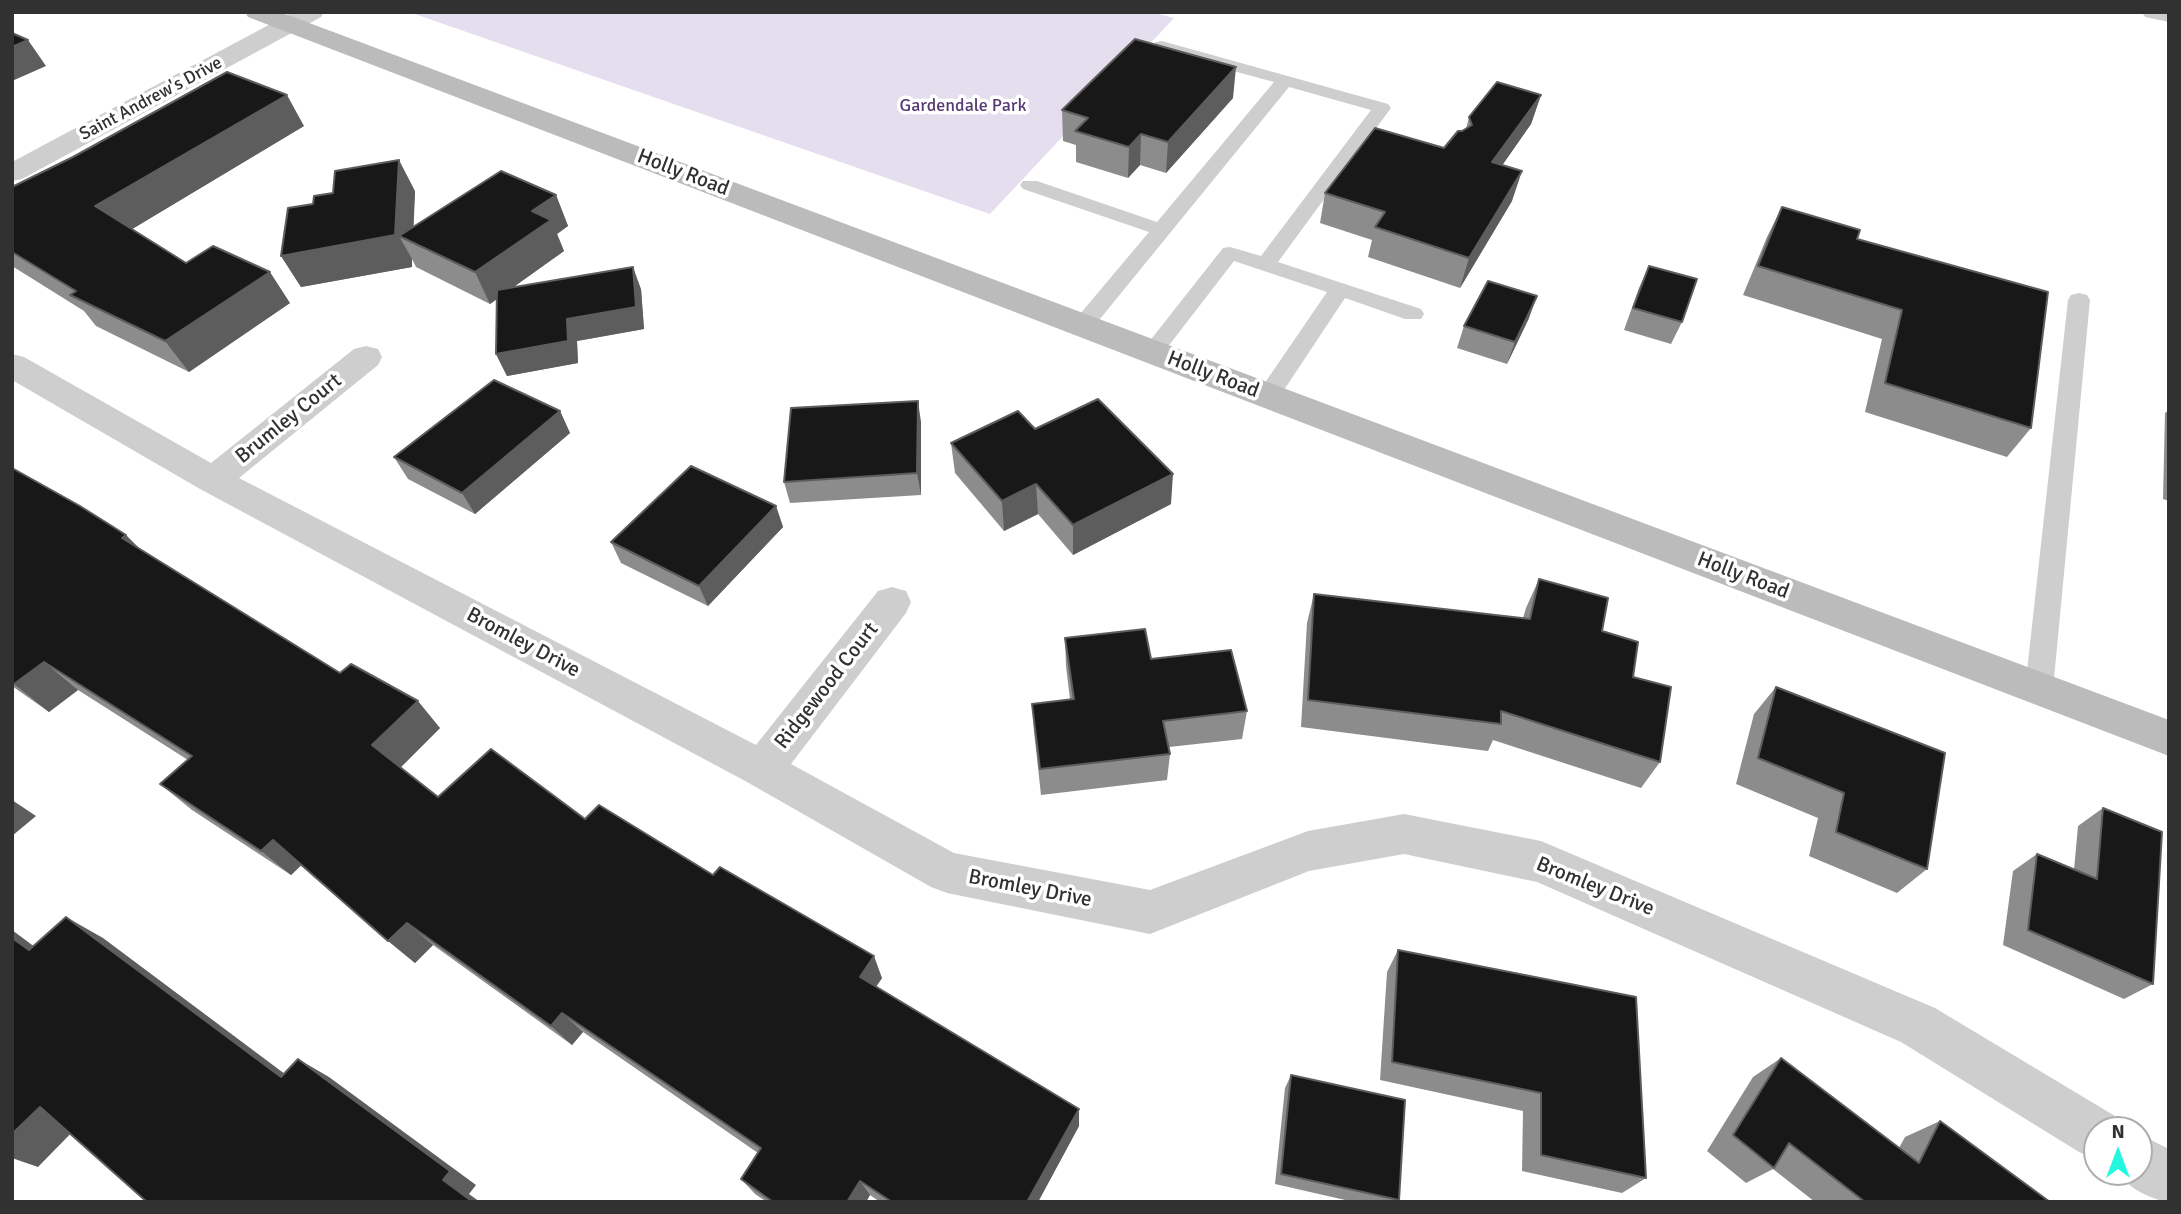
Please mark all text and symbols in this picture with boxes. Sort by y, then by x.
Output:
street label: Saint Andrew's Drive [76,52,226,146]
park label: Gardendale Park [900,95,1026,117]
street label: Holly Road [634,144,732,202]
street label: Holly Road [1164,346,1262,404]
street label: Brumley Court [231,368,347,470]
street label: Holly Road [1694,547,1792,605]
street label: Bromley Drive [462,603,584,683]
street label: Ridgewood Court [770,618,884,754]
street label: Bromley Drive [1532,852,1658,922]
street label: Bromley Drive [966,865,1094,913]
north arrow [2083,1116,2153,1186]
text: N [2111,1120,2125,1144]

